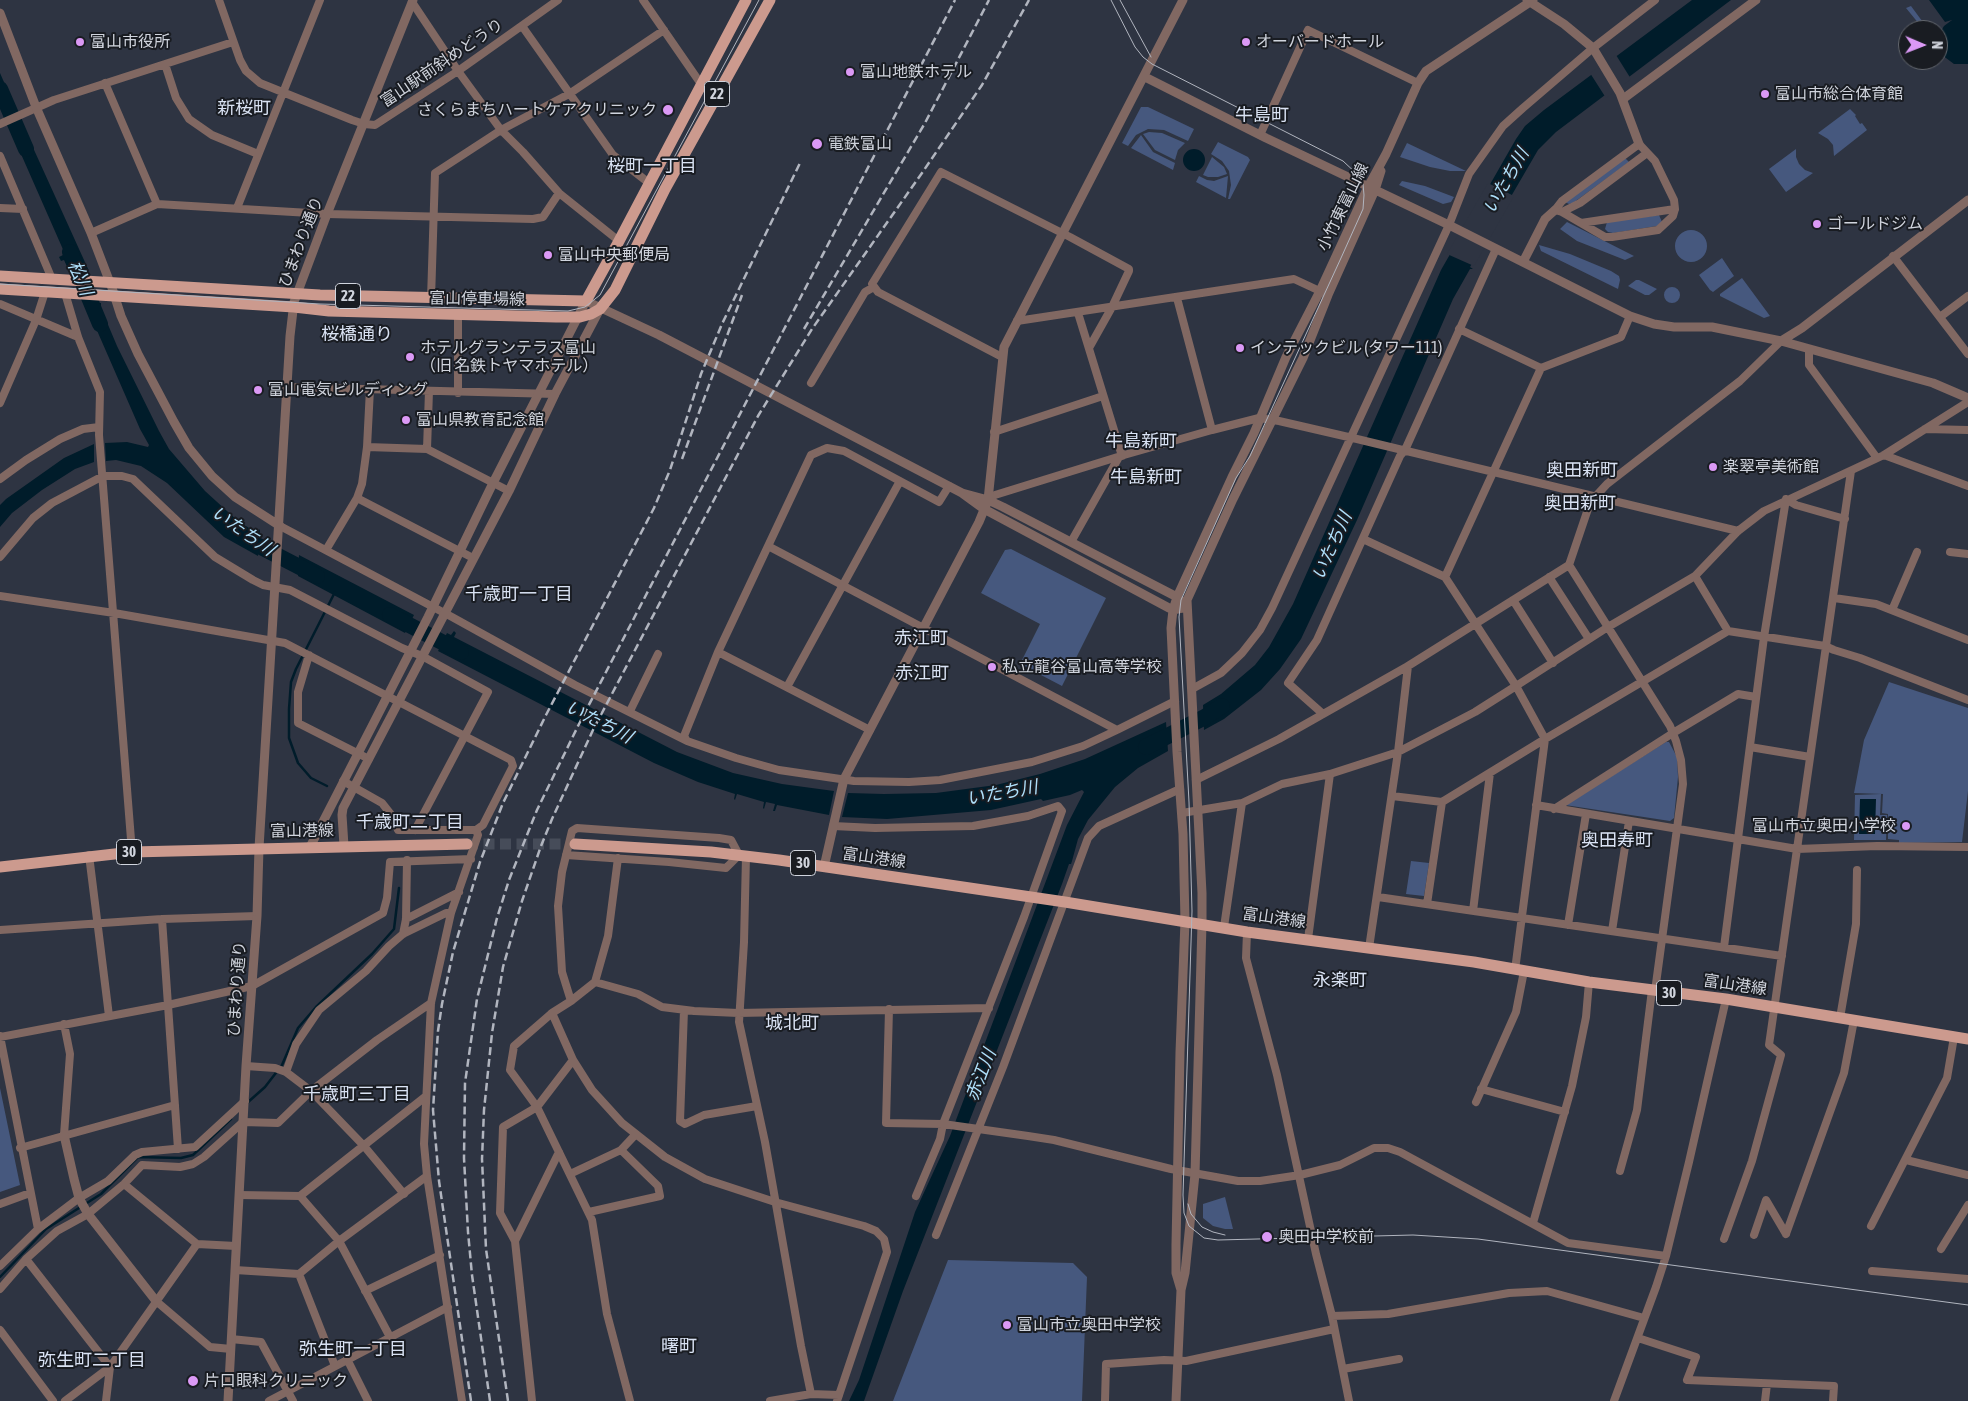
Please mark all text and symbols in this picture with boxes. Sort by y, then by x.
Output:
street label: 富山駅前斜めどうり [377,15,507,111]
north arrow [1898,20,1948,70]
place label: 富山市役所 [90,32,170,52]
place label: オーバードホール [1256,32,1384,52]
marker: 富山市役所 [74,36,86,48]
marker: オーバードホール [1240,36,1252,48]
text: N [1929,41,1945,50]
place label: 富山地鉄ホテル [860,62,972,82]
marker: 富山地鉄ホテル [844,66,856,78]
road number: 22 [704,82,730,106]
place label: 富山市総合体育館 [1775,84,1903,104]
marker: 富山市総合体育館 [1759,88,1771,100]
district label: 新桜町 [217,97,271,119]
place label: さくらまちハートケアクリニック [417,100,657,120]
marker: さくらまちハートケアクリニック [661,103,675,117]
district label: 牛島町 [1235,104,1289,126]
place label: 電鉄富山 [828,134,892,154]
marker: 電鉄富山 [810,137,824,151]
water label: いたち川 [1479,144,1533,218]
district label: 桜町一丁目 [607,155,697,177]
street label: 小竹東富山線 [1313,160,1373,254]
street label: ひまわり通り [275,194,327,290]
place label: ゴールドジム [1827,214,1923,234]
marker: ゴールドジム [1811,218,1823,230]
place label: 富山中央郵便局 [558,245,670,265]
marker: 富山中央郵便局 [542,249,554,261]
water label: 松川 [63,257,97,299]
road number: 22 [336,284,360,308]
street label: 富山停車場線 [429,289,525,309]
district label: 桜橋通り [321,323,393,345]
place label: ホテルグランテラス富山 （旧 名鉄トヤマホテル） [420,338,598,376]
place label: インテックビル (タワー111) [1250,338,1442,358]
marker: インテックビル (タワー111) [1234,342,1246,354]
marker: ホテルグランテラス富山 （旧 名鉄トヤマホテル） [404,351,416,363]
place label: 富山電気ビルディング [268,380,428,400]
marker: 富山電気ビルディング [252,384,264,396]
place label: 富山県教育記念館 [416,410,544,430]
marker: 富山県教育記念館 [400,414,412,426]
district label: 牛島新町 [1105,430,1177,452]
place label: 楽翠亭美術館 [1723,457,1819,477]
district label: 奥田新町 [1546,459,1618,481]
marker: 楽翠亭美術館 [1707,461,1719,473]
district label: 牛島新町 [1110,466,1182,488]
district label: 奥田新町 [1544,492,1616,514]
water label: いたち川 [207,502,279,560]
water label: いたち川 [1307,509,1357,583]
district label: 千歳町一丁目 [465,583,573,605]
district label: 赤江町 [894,627,948,649]
place label: 私立龍谷富山高等学校 [1002,657,1162,677]
marker: 私立龍谷富山高等学校 [986,661,998,673]
district label: 赤江町 [895,662,949,684]
water label: いたち川 [562,696,636,748]
water label: いたち川 [965,776,1039,810]
district label: 千歳町二丁目 [356,811,464,833]
place label: 富山市立奥田小学校 [1752,816,1896,836]
marker: 富山市立奥田小学校 [1900,820,1912,832]
street label: 富山港線 [270,821,334,841]
district label: 奥田寿町 [1581,829,1653,851]
road number: 30 [116,840,142,864]
street label: 富山港線 [841,844,907,872]
road number: 30 [790,850,816,876]
street label: 富山港線 [1241,904,1307,932]
street label: ひまわり通り [224,940,250,1038]
district label: 永楽町 [1313,969,1367,991]
street label: 富山港線 [1702,971,1768,999]
road number: 30 [1656,980,1682,1006]
district label: 城北町 [765,1012,819,1034]
water label: 赤江川 [961,1046,1001,1104]
district label: 千歳町三丁目 [303,1083,411,1105]
place label: 奥田中学校前 [1278,1227,1374,1247]
marker: 奥田中学校前 [1260,1230,1274,1244]
place label: 富山市立奥田中学校 [1017,1315,1161,1335]
marker: 富山市立奥田中学校 [1001,1319,1013,1331]
district label: 曙町 [661,1335,697,1357]
district label: 弥生町一丁目 [299,1338,407,1360]
district label: 弥生町二丁目 [38,1349,146,1371]
place label: 片口眼科クリニック [204,1371,348,1391]
marker: 片口眼科クリニック [186,1374,200,1388]

